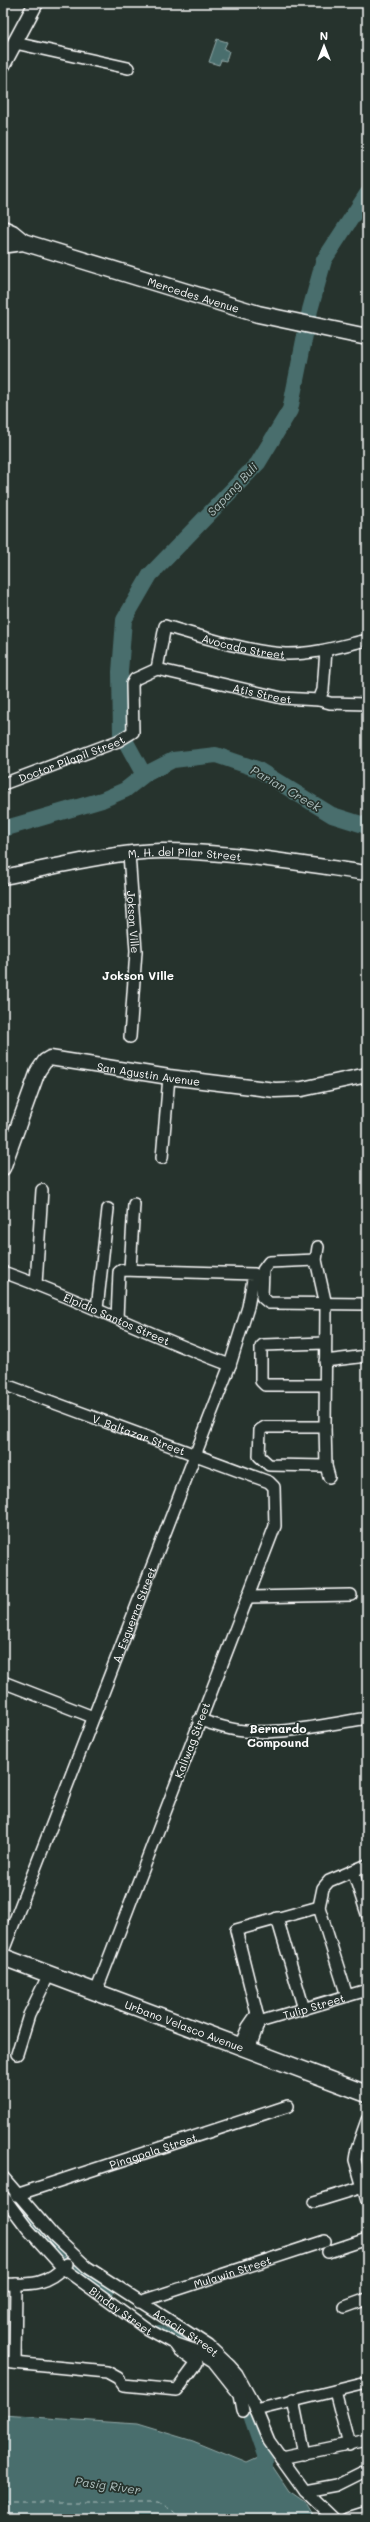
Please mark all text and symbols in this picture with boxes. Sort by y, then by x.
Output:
north arrow [304,26,344,66]
text: N [320,28,328,43]
street label: Mercedes Avenue [146,273,242,315]
water label: Sapang Buli [203,459,261,519]
street label: Avocado Street [200,630,286,661]
street label: Atis Street [231,679,292,706]
street label: Doctor Pilapil Street [16,731,127,785]
water label: Parian Creek [248,761,324,815]
street label: M. H. del Pilar Street [127,843,242,863]
street label: Jokson Ville [124,890,144,954]
district label: Jokson Ville [102,967,174,983]
street label: San Agustin Avenue [96,1058,201,1088]
street label: Elpidio Santos Street [62,1289,172,1348]
street label: V. Baltazar Street [90,1410,188,1458]
street label: A. Esguerra Street [108,1564,159,1665]
street label: Kaliwag Street [171,1700,213,1780]
district label: Bernardo Compound [247,1720,309,1750]
street label: Tulip Street [281,1990,346,2022]
street label: Urbano Velasco Avenue [123,1996,247,2055]
street label: Pinagpala Street [107,2129,199,2172]
street label: Mulawin Street [191,2252,273,2291]
street label: Binday Street [87,2282,156,2338]
street label: Acacia Street [151,2305,223,2359]
water label: Pasig River [74,2472,142,2498]

